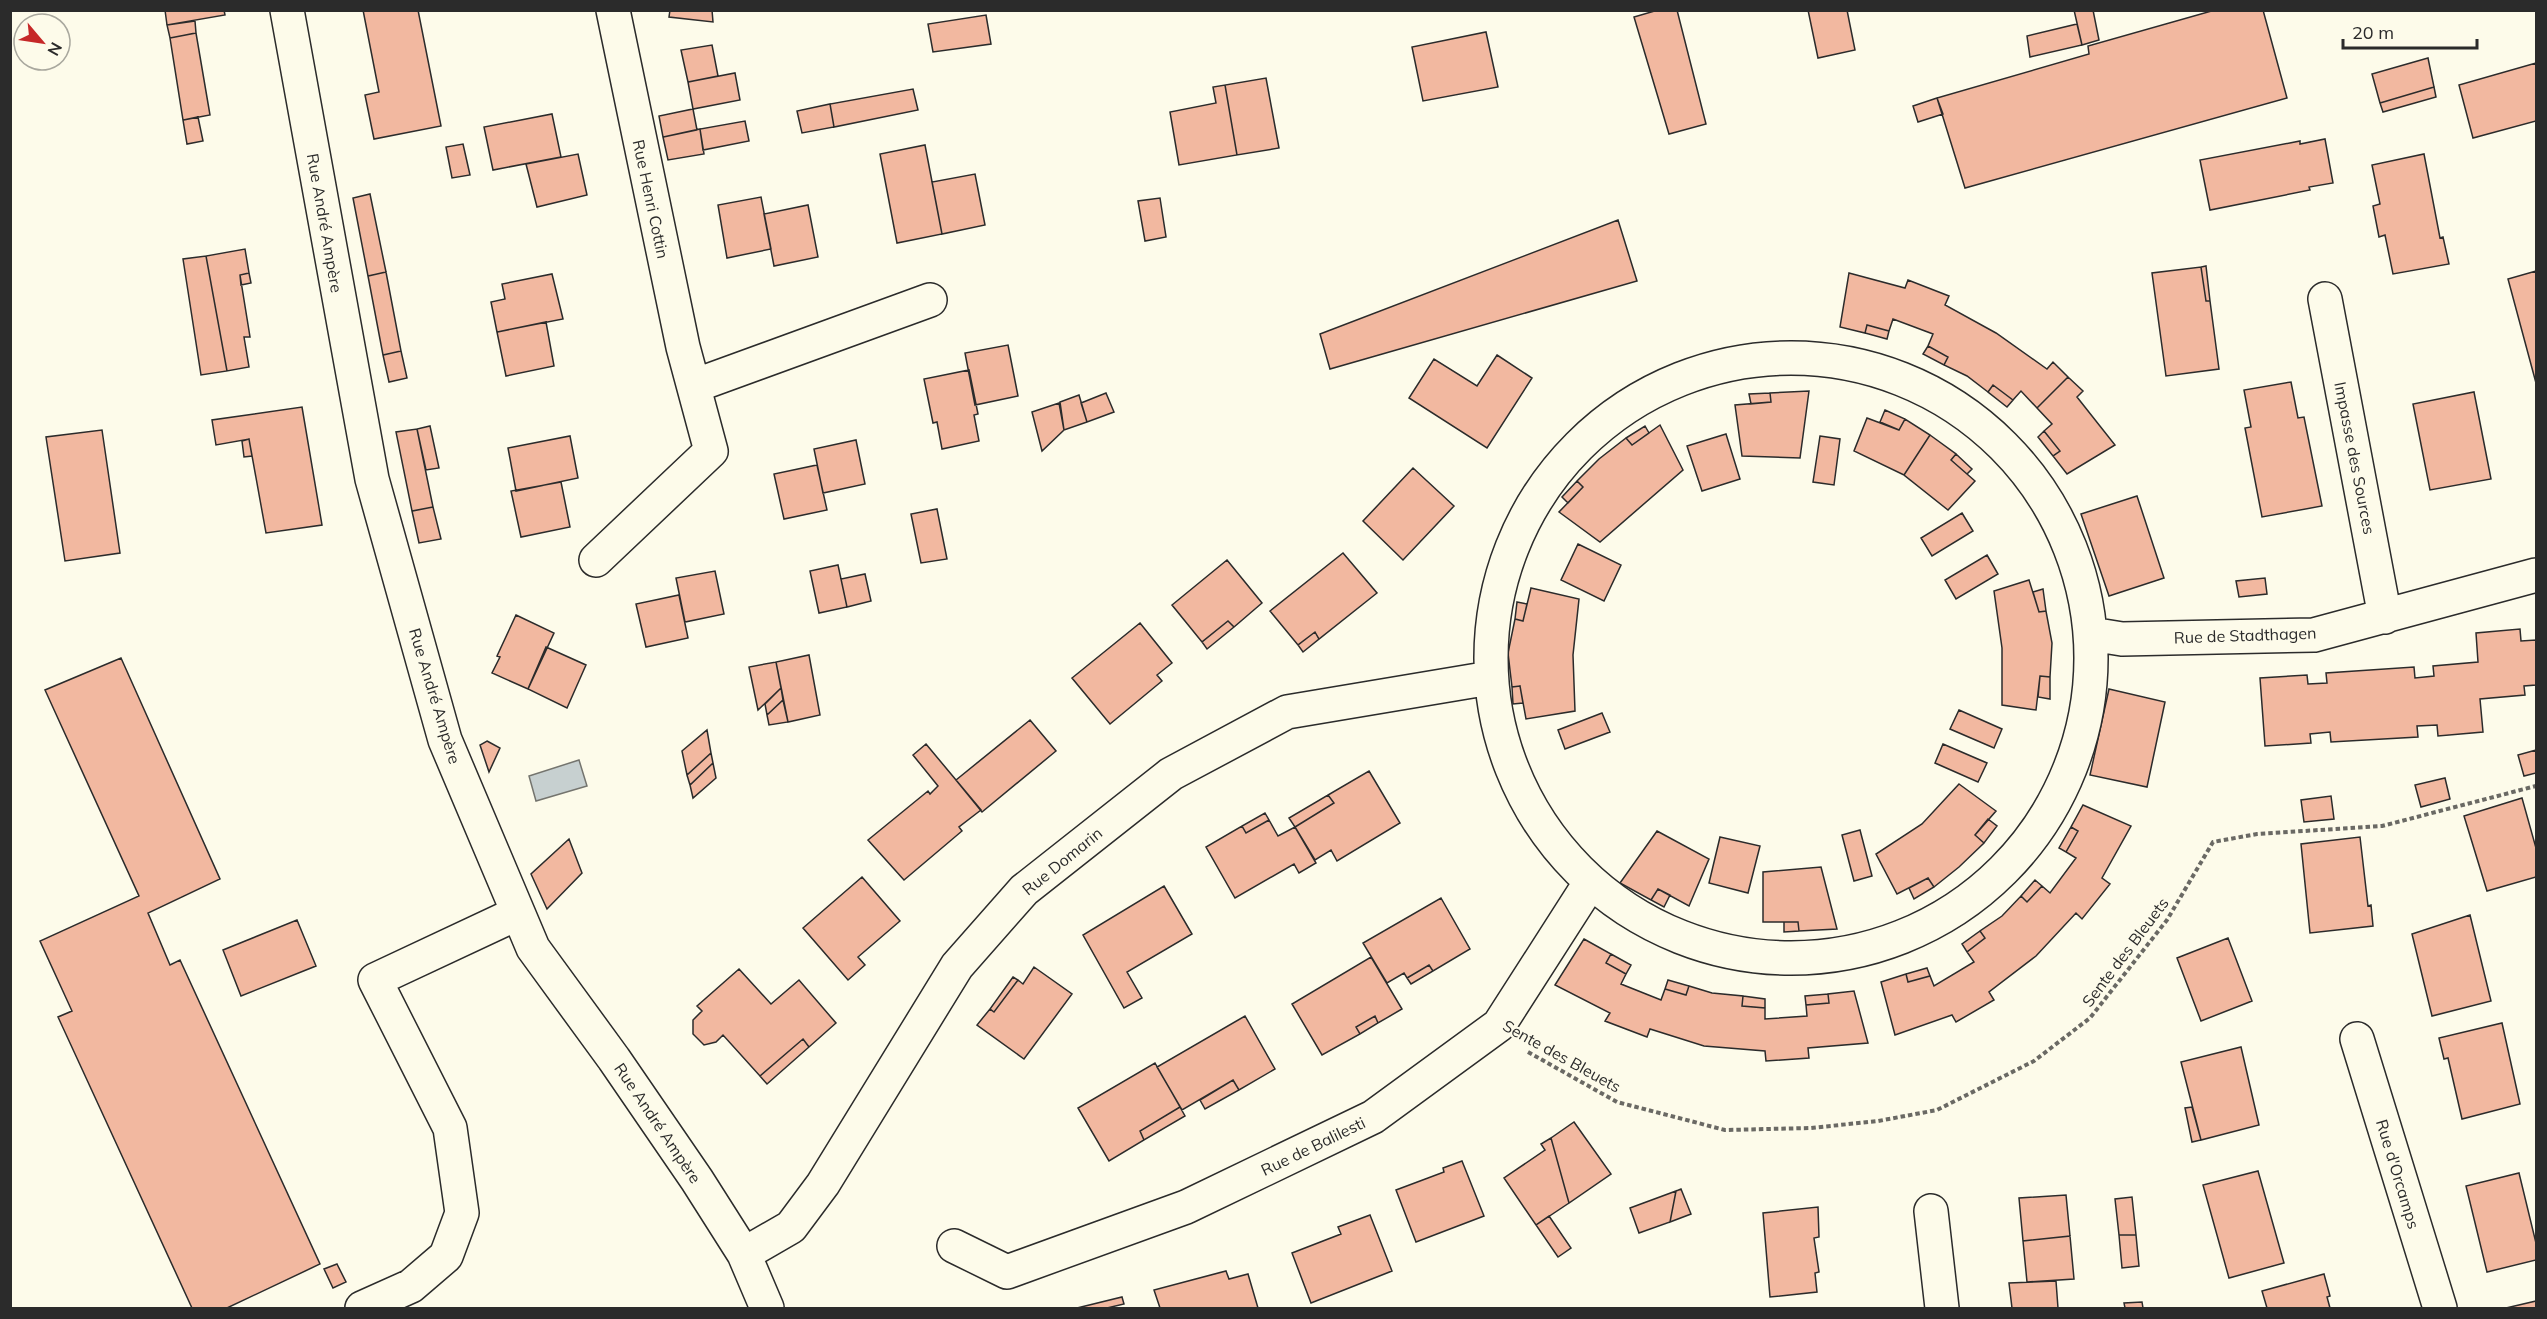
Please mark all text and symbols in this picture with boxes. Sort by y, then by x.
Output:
north arrow [12,12,72,72]
scale bar [2343,12,2476,50]
text: 20 m [2352,21,2394,44]
text: N [43,39,67,59]
street label: Rue Henri Cottin [629,138,673,260]
street label: Rue André Ampère [303,152,347,294]
street label: Impasse des Sources [2330,380,2380,536]
street label: Rue de Stadthagen [2173,623,2317,647]
street label: Rue André Ampère [405,626,465,766]
street label: Rue Domarin [1018,823,1106,899]
street label: Sente des Bleuets [2077,893,2173,1011]
street label: Sente des Bleuets [1500,1015,1625,1097]
street label: Rue André Ampère [610,1059,706,1187]
street label: Rue de Balilesti [1258,1112,1368,1180]
street label: Rue d'Orcamps [2372,1117,2424,1231]

